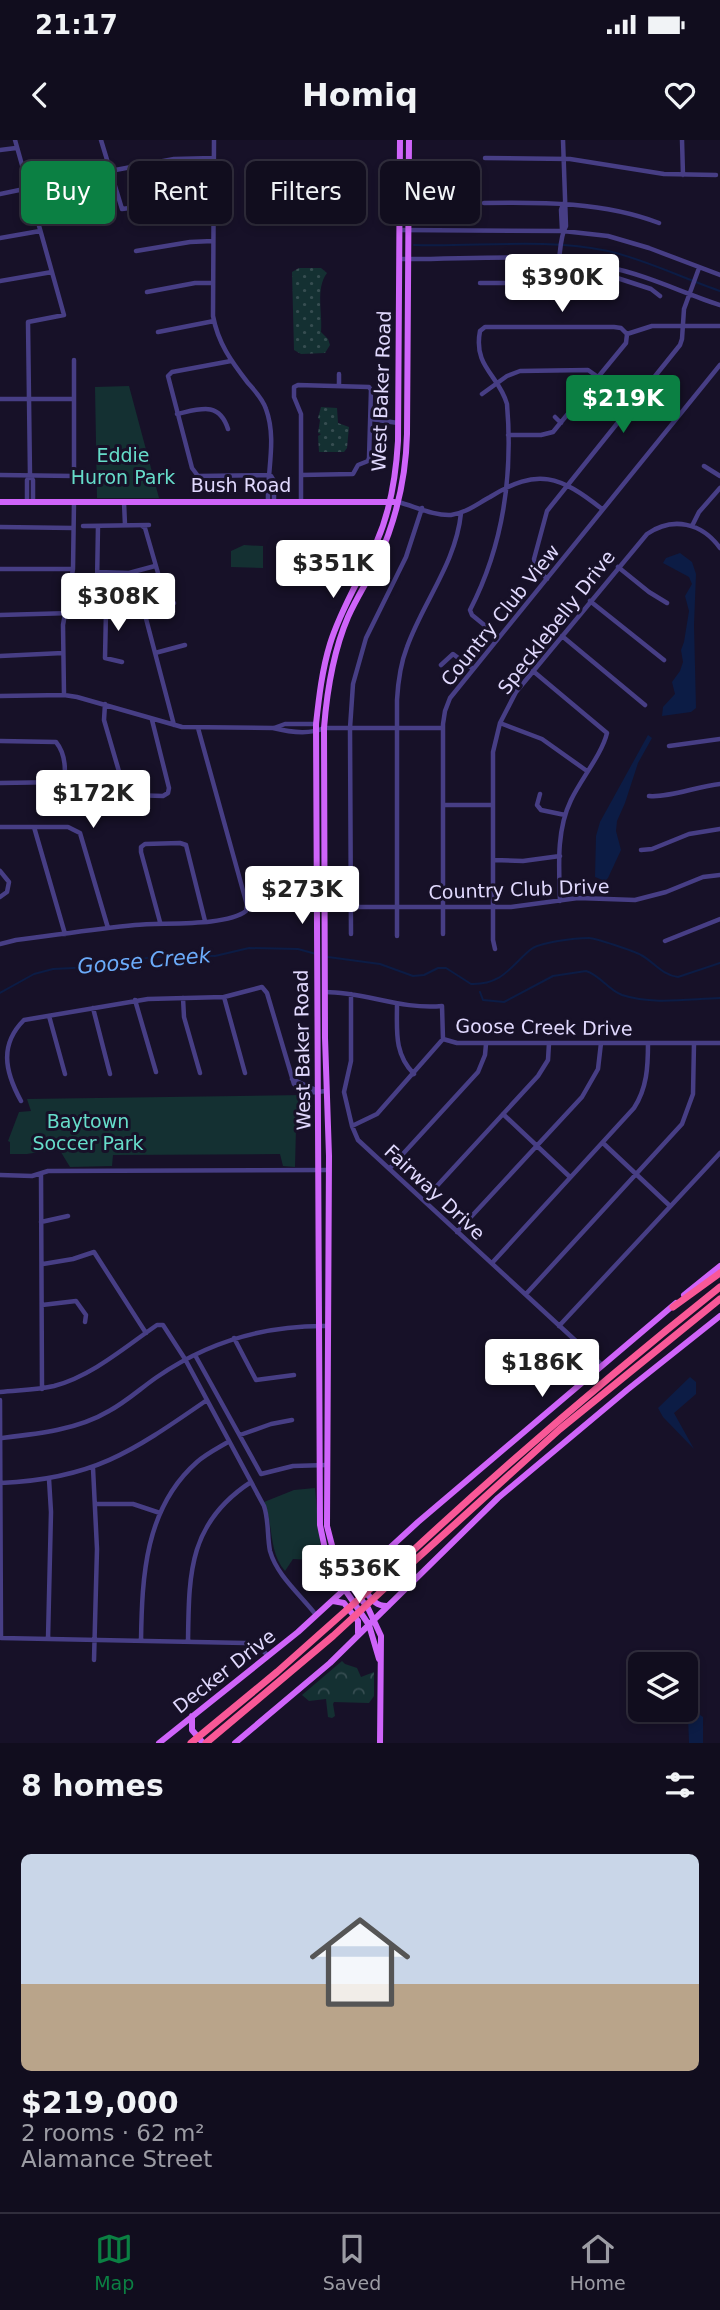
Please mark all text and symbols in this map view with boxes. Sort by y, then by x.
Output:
text: 21:17 [35,10,118,40]
icon: back [21,76,59,114]
text: Homiq [302,76,418,114]
icon: heart [661,76,699,114]
chip: Buy [21,161,115,224]
chip: Rent [129,161,232,224]
chip: Filters [246,161,366,224]
chip: New [380,161,480,224]
pin: $390K [513,254,611,314]
text: $390K [521,264,603,290]
street label: West Baker Road [367,310,395,472]
pin: $219K [574,376,672,435]
text: $219K [582,385,664,411]
park label: Eddie Huron Park [71,444,175,488]
street label: Bush Road [191,474,291,496]
pin: $351K [284,540,382,600]
street label: Country Club View [436,540,564,690]
street label: Specklebelly Drive [493,546,619,698]
text: $351K [292,550,374,576]
pin: $308K [69,574,167,633]
text: $308K [77,583,159,609]
pin: $172K [44,770,142,830]
text: $172K [52,780,134,806]
pin: $273K [253,866,351,926]
street label: Country Club Drive [428,875,610,903]
text: $273K [261,876,343,902]
water label: Goose Creek [76,943,213,979]
street label: West Baker Road [290,969,314,1131]
street label: Goose Creek Drive [455,1014,633,1040]
park label: Baytown Soccer Park [32,1110,144,1154]
street label: Fairway Drive [380,1140,490,1244]
pin: $186K [493,1340,591,1399]
text: $186K [501,1349,583,1375]
pin: $536K [310,1546,408,1605]
text: $536K [318,1555,400,1581]
street label: Decker Drive [169,1624,279,1718]
map controls [628,1652,698,1722]
button: layers [628,1652,698,1722]
icon: filters [661,1766,699,1804]
text: 8 homes [21,1768,164,1803]
icon: home [297,1899,423,2025]
text: $219,000 [21,2085,179,2120]
text: 2 rooms · 62 m² [21,2120,205,2146]
text: Alamance Street [21,2146,212,2172]
tab: Map [94,2230,134,2294]
tab: Saved [323,2230,381,2294]
tab: Home [570,2230,626,2294]

